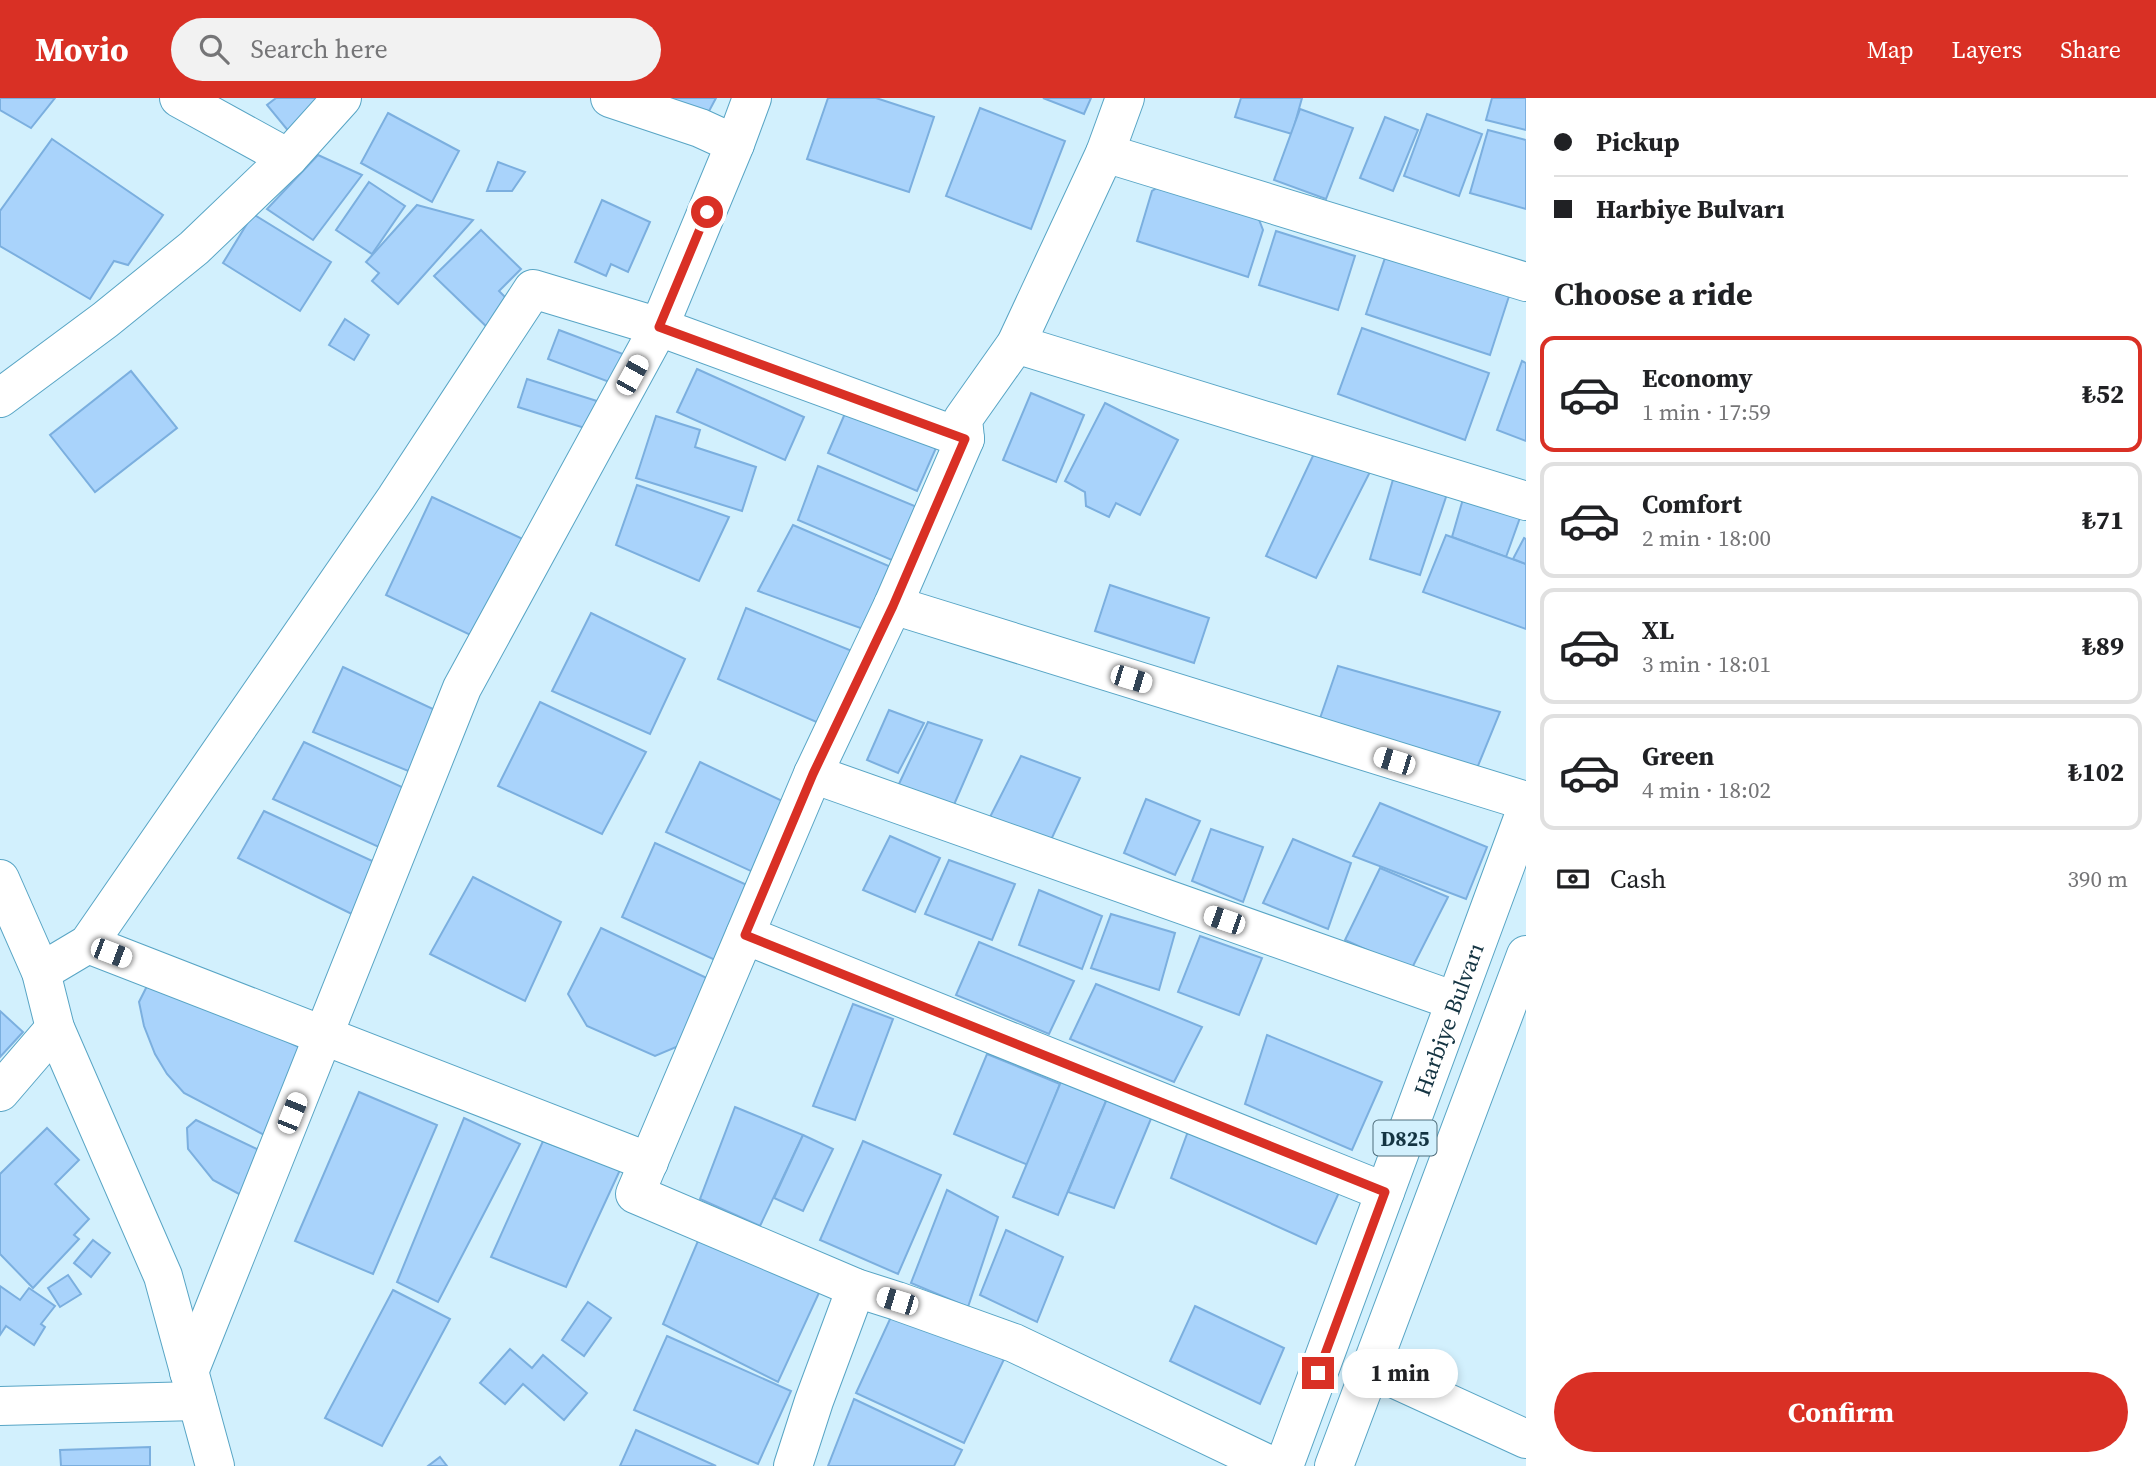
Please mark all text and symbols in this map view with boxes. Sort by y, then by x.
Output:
search box [171,18,661,81]
text: Movio [35,27,129,72]
icon: search [195,30,233,68]
text: Search here [251,31,388,67]
text: Map [1867,33,1914,66]
text: Layers [1952,33,2022,66]
text: Share [2060,33,2121,66]
text: Pickup [1596,124,1680,160]
text: Harbiye Bulvarı [1596,191,1784,227]
route start [691,196,723,228]
text: Choose a ride [1554,272,1753,316]
car [613,352,652,398]
text: Economy [1642,360,1753,396]
icon: car [1558,363,1621,426]
text: ₺52 [2082,376,2124,412]
text: 1 min · 17:59 [1642,396,1771,428]
text: Comfort [1642,486,1742,522]
icon: car [1558,489,1621,552]
text: ₺71 [2082,502,2124,538]
text: 2 min · 18:00 [1642,522,1771,554]
text: XL [1642,612,1674,648]
icon: car [1558,615,1621,678]
text: ₺89 [2082,628,2124,664]
text: 3 min · 18:01 [1642,648,1771,680]
car [1108,663,1155,695]
text: Green [1642,738,1714,774]
icon: car [1558,741,1621,804]
car [1371,745,1418,777]
text: ₺102 [2068,754,2124,790]
text: 4 min · 18:02 [1642,774,1771,806]
icon: cash [1554,860,1592,898]
text: Cash [1610,861,1666,897]
text: 390 m [2067,863,2128,895]
car [1201,903,1248,937]
car [88,936,135,970]
street label: Harbiye Bulvarı [1406,938,1492,1100]
car [275,1090,310,1136]
road number: D825 [1374,1121,1436,1156]
car [874,1285,921,1317]
callout: 1 min [1342,1348,1458,1398]
route end [1302,1357,1334,1389]
text: 1 min [1370,1357,1430,1389]
button: Confirm [1554,1372,2128,1452]

